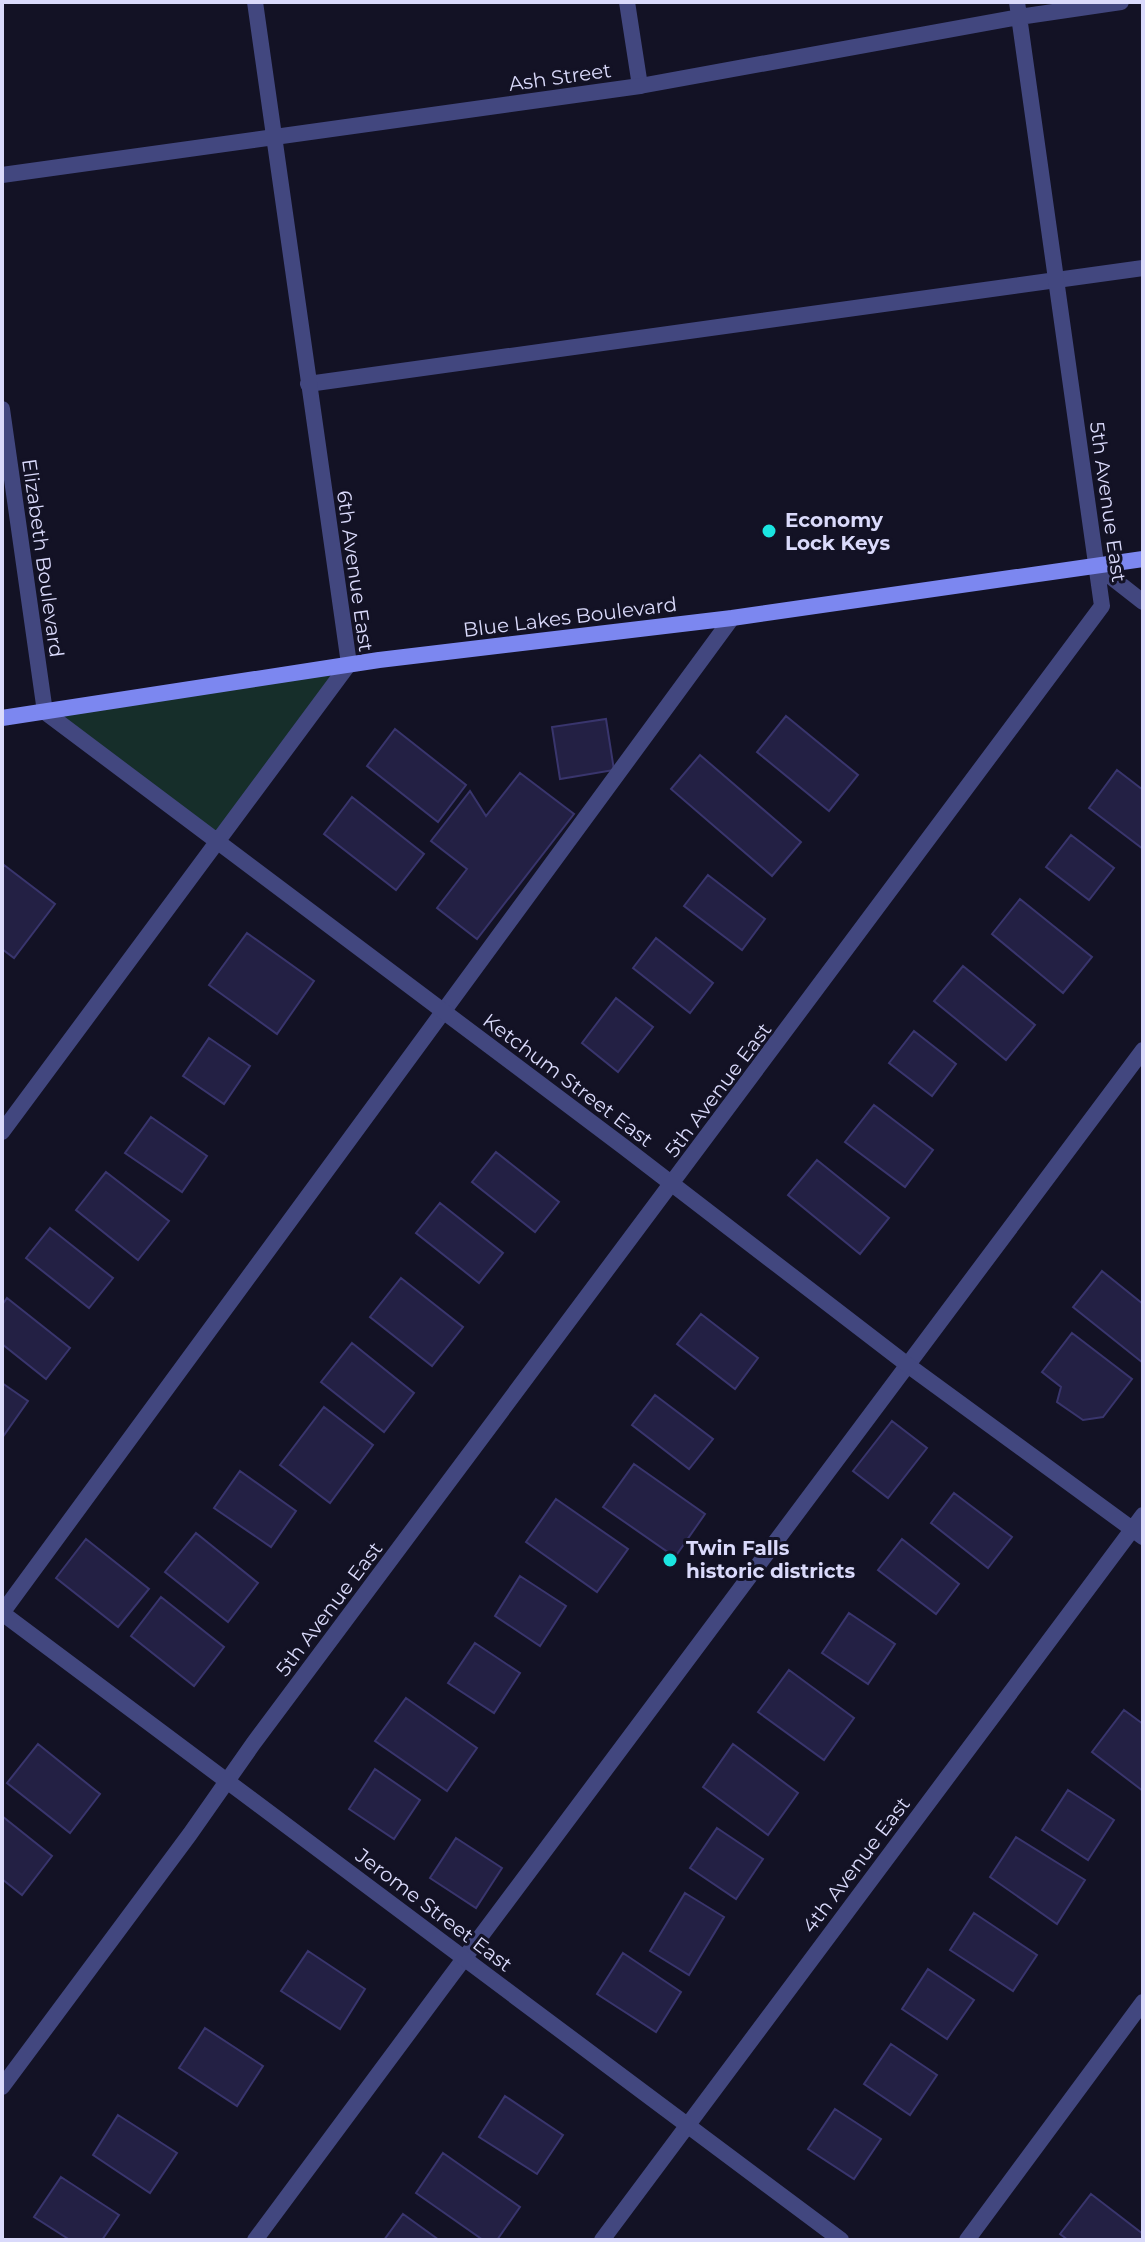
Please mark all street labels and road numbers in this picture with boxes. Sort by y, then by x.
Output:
street label: Ash Street [507,58,613,96]
street label: 5th Avenue East [1085,420,1131,584]
street label: Elizabeth Boulevard [17,457,69,659]
street label: 6th Avenue East [332,489,378,653]
street label: Blue Lakes Boulevard [462,592,678,642]
street label: Ketchum Street East [478,1008,658,1152]
street label: 5th Avenue East [660,1018,776,1162]
street label: 5th Avenue East [271,1537,387,1681]
street label: 4th Avenue East [797,1792,915,1938]
street label: Jerome Street East [350,1843,517,1977]

